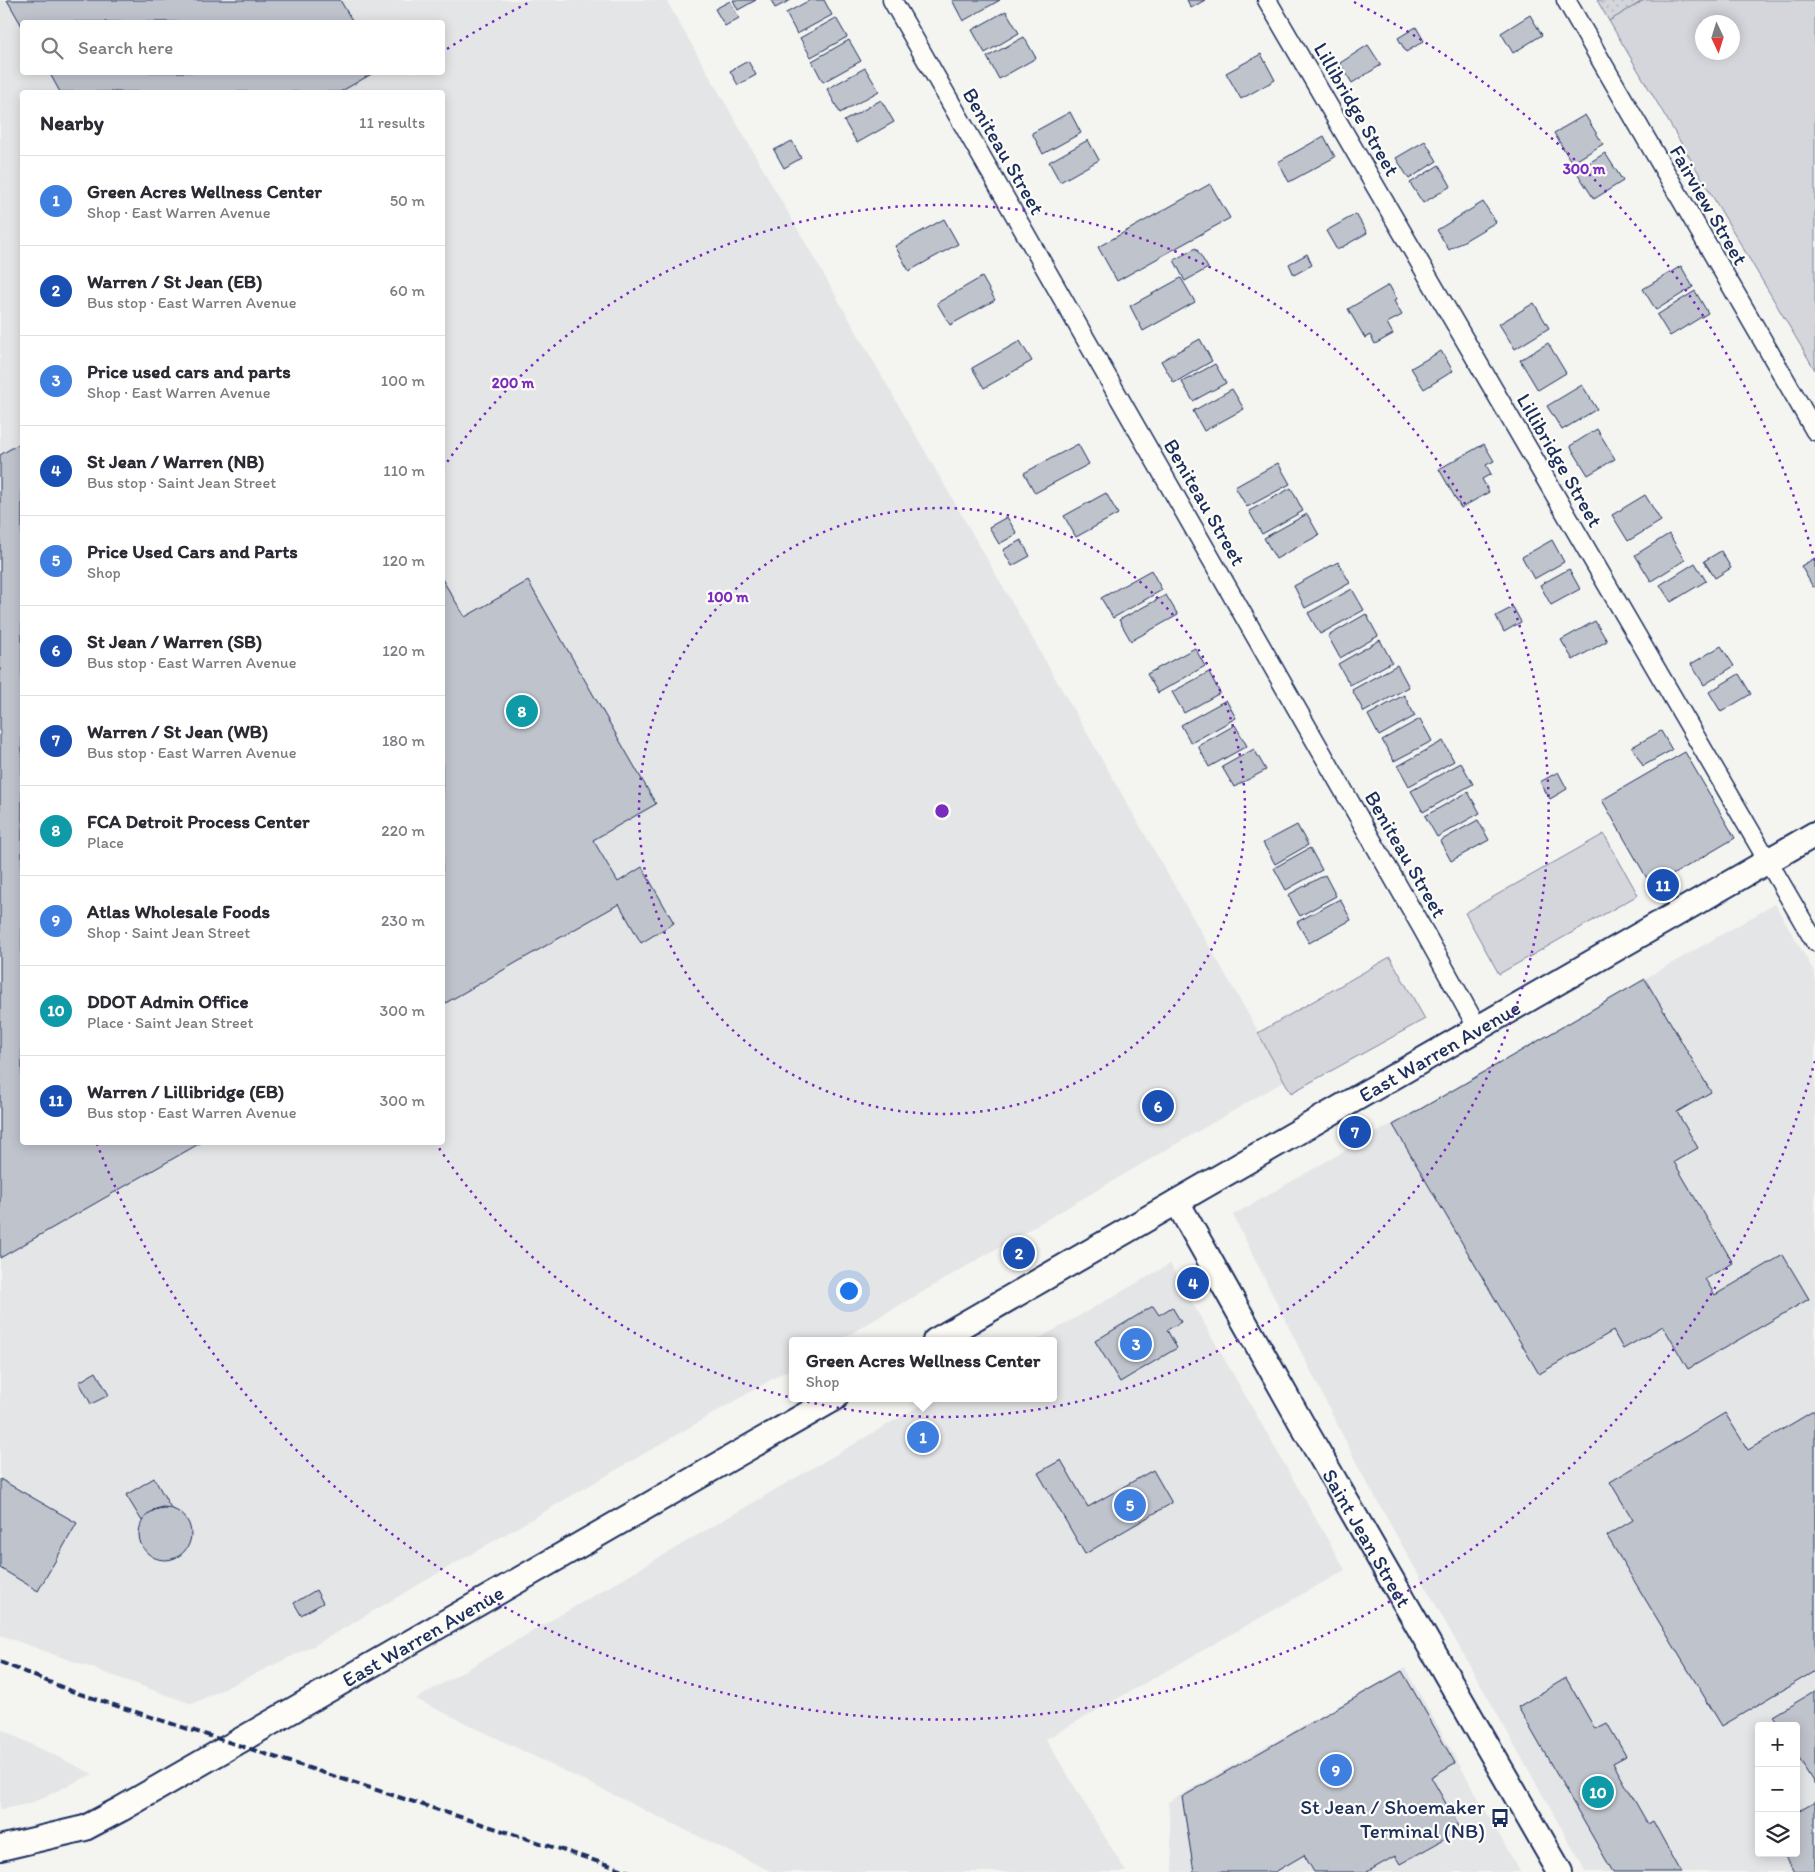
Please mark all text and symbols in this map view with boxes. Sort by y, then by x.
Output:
north arrow [1695,15,1740,60]
search box [20,20,445,75]
icon: search [38,34,66,62]
text: Search here [78,36,173,59]
street label: Lillibridge Street [1309,38,1405,180]
street label: Beniteau Street [958,83,1050,219]
text: Nearby [40,110,104,135]
text: 11 results [359,113,425,132]
street label: Fairview Street [1665,141,1753,270]
text: 300 m [1563,160,1606,178]
text: Green Acres Wellness Center [87,180,322,203]
text: 1 [52,191,60,210]
text: 50 m [390,191,425,210]
text: Shop · East Warren Avenue [87,203,270,222]
text: Warren / St Jean (EB) [87,270,262,293]
text: 2 [52,281,60,300]
text: 60 m [390,281,425,300]
text: Bus stop · East Warren Avenue [87,293,296,312]
text: Price used cars and parts [87,360,291,383]
text: 3 [52,371,60,390]
text: 100 m [381,371,425,390]
text: 200 m [492,374,535,392]
text: Shop · East Warren Avenue [87,383,270,402]
street label: Lillibridge Street [1512,389,1608,531]
street label: Beniteau Street [1159,434,1251,570]
text: St Jean / Warren (NB) [87,450,264,473]
text: 4 [51,461,61,480]
text: 110 m [383,461,425,480]
text: Bus stop · Saint Jean Street [87,473,276,492]
text: Price Used Cars and Parts [87,540,298,563]
text: 5 [52,551,60,570]
text: 120 m [382,551,425,570]
text: Shop [87,563,121,582]
text: 100 m [707,588,749,606]
text: St Jean / Warren (SB) [87,630,262,653]
text: 6 [52,641,60,660]
text: 120 m [382,641,425,660]
text: Bus stop · East Warren Avenue [87,653,296,672]
pin: 8 [506,692,538,730]
text: Warren / St Jean (WB) [87,720,268,743]
text: 7 [52,731,60,750]
text: 180 m [382,731,425,750]
text: Bus stop · East Warren Avenue [87,743,296,762]
street label: Beniteau Street [1360,786,1452,922]
centre of rings [933,802,951,820]
text: FCA Detroit Process Center [87,810,310,833]
text: 8 [52,821,60,840]
text: 220 m [381,821,425,840]
text: Place [87,833,124,852]
pin: 11 [1647,866,1679,904]
text: Atlas Wholesale Foods [87,900,270,923]
text: 9 [52,911,60,930]
text: 230 m [381,911,425,930]
text: Shop · Saint Jean Street [87,923,250,942]
text: DDOT Admin Office [87,990,249,1013]
street label: East Warren Avenue [1354,994,1524,1107]
text: 10 [47,1001,65,1020]
text: 300 m [380,1001,425,1020]
text: Place · Saint Jean Street [87,1013,253,1032]
text: Warren / Lillibridge (EB) [87,1080,284,1103]
pin: 6 [1142,1087,1174,1125]
text: 11 [49,1091,63,1110]
text: 300 m [380,1091,425,1110]
text: Bus stop · East Warren Avenue [87,1103,296,1122]
pin: 7 [1339,1113,1371,1151]
pin: 2 [1003,1234,1035,1272]
pin: 4 [1177,1264,1209,1302]
your location [836,1278,862,1304]
pin: 3 [1120,1325,1152,1363]
popup [789,1337,1057,1402]
text: Green Acres Wellness Center [806,1349,1040,1372]
text: Shop [806,1372,839,1391]
pin: 1 [907,1418,939,1456]
street label: Saint Jean Street [1318,1464,1417,1612]
pin: 5 [1114,1486,1146,1524]
street label: East Warren Avenue [337,1579,508,1692]
map controls [1755,1722,1800,1857]
button: + [1755,1722,1800,1767]
pin: 9 [1320,1751,1352,1789]
button: − [1755,1767,1800,1812]
pin: 10 [1582,1773,1614,1811]
place label: St Jean / Shoemaker Terminal (NB) [1300,1794,1486,1843]
bus stop icon: St Jean / Shoemaker Terminal (NB) [1489,1807,1511,1829]
button: layers [1755,1812,1800,1857]

